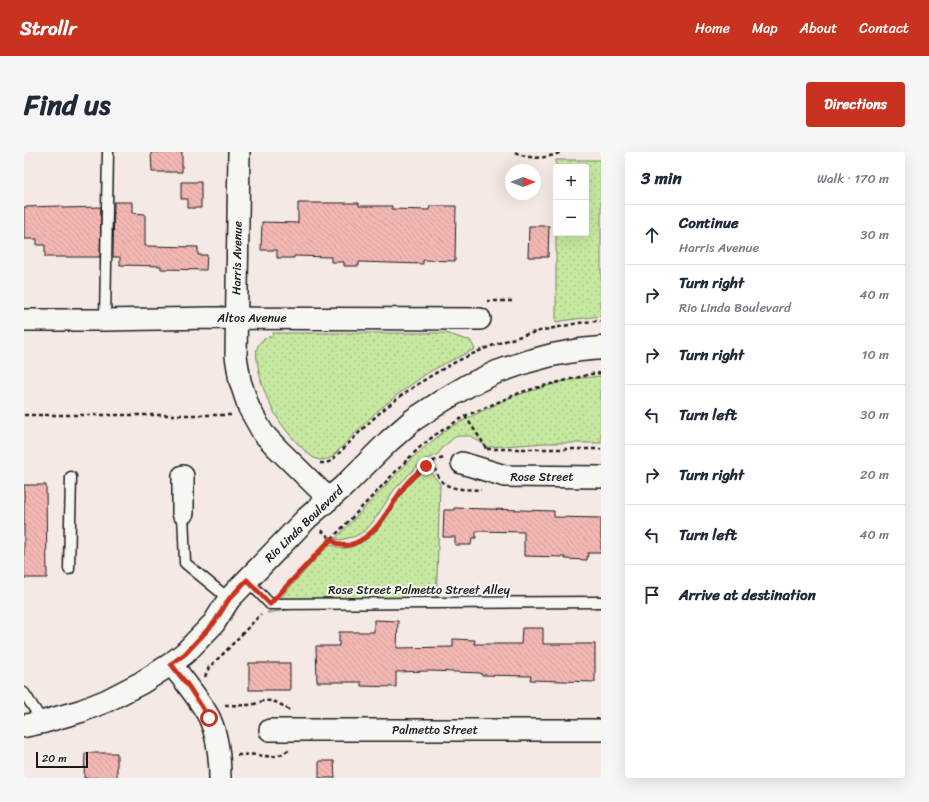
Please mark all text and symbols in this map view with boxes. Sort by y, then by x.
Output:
text: Strollr [20,12,76,45]
text: Home [695,16,730,41]
text: Map [752,16,778,41]
text: About [800,16,837,41]
text: Contact [859,16,909,41]
text: Find us [24,80,111,129]
button: Directions [806,82,905,127]
text: 3 min [641,163,682,193]
north arrow [505,164,541,200]
map controls [553,164,589,236]
button: + [553,164,589,200]
text: Walk · 170 m [817,167,889,190]
button: − [553,200,589,236]
text: Continue [679,210,739,236]
street label: Harris Avenue [225,221,249,295]
text: 30 m [860,223,889,246]
icon: ahead [641,224,663,246]
text: Harris Avenue [679,236,759,259]
text: Turn right [679,270,744,296]
text: 40 m [859,283,889,306]
icon: right [641,284,663,306]
text: Rio Linda Boulevard [679,296,791,319]
street label: Altos Avenue [216,307,287,329]
text: Turn right [679,342,744,368]
text: 10 m [862,343,889,366]
icon: right [641,344,663,366]
text: Turn left [679,402,737,428]
text: 30 m [860,403,889,426]
icon: left [641,404,663,426]
route end [417,457,435,475]
text: Turn right [679,462,744,488]
text: 20 m [860,463,889,486]
icon: right [641,464,663,486]
street label: Rose Street [510,466,574,488]
street label: Rio Linda Boulevard [259,480,349,568]
text: Turn left [679,522,737,548]
text: 40 m [859,523,889,546]
icon: left [641,524,663,546]
street label: Rose Street Palmetto Street Alley [328,579,511,601]
text: Arrive at destination [679,582,816,608]
icon: arrive [641,584,663,606]
route start [200,709,218,727]
street label: Palmetto Street [392,719,478,741]
text: 20 m [42,749,67,768]
scale bar [36,750,88,769]

